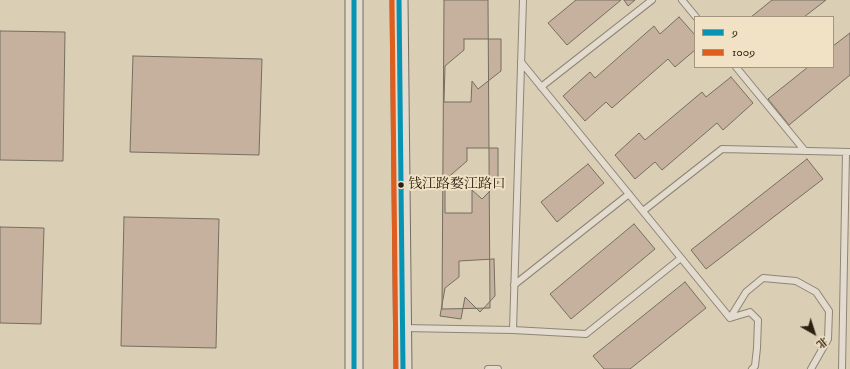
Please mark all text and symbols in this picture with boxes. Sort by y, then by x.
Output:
legend [694,16,834,68]
text: 9 [732,25,738,40]
text: 1009 [732,45,755,60]
place label: 钱江路婺江路口 [408,177,506,193]
marker: 钱江路婺江路口 [396,180,406,190]
north arrow [794,313,834,353]
text: 北 [813,333,830,351]

